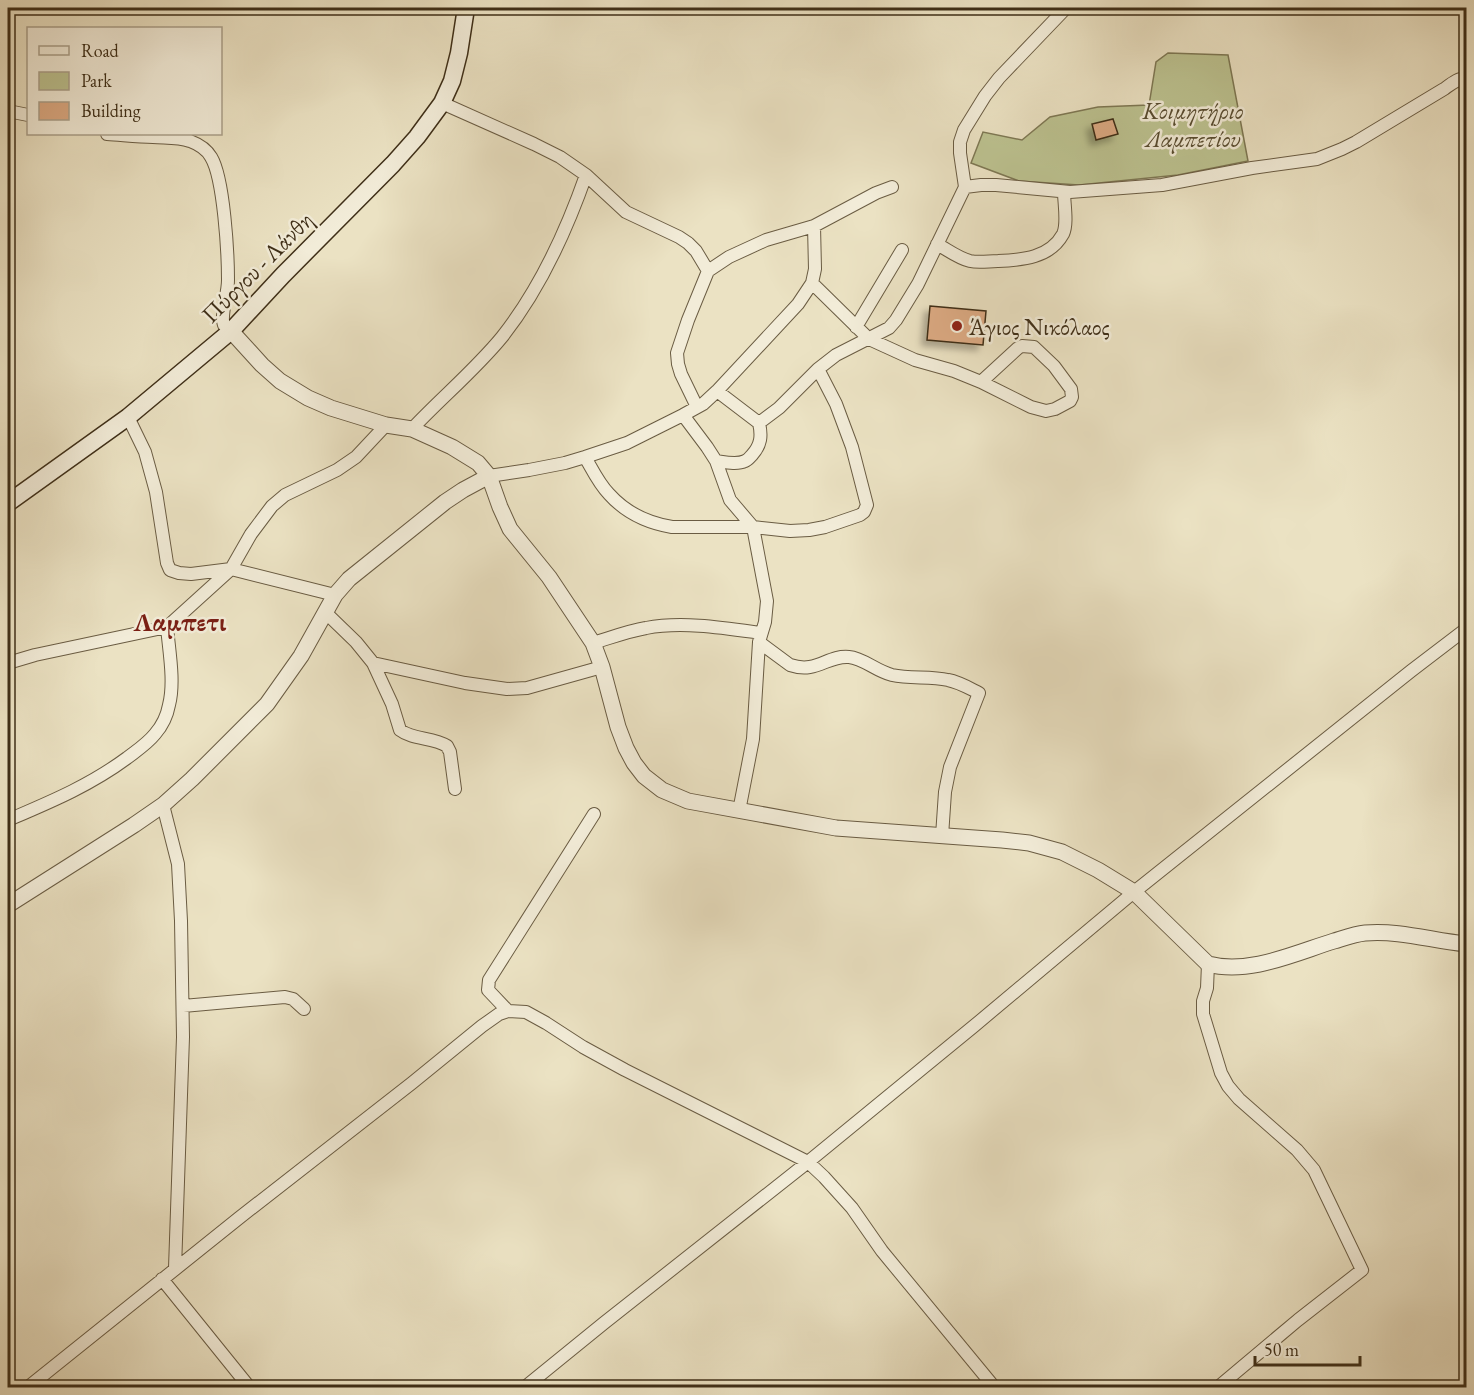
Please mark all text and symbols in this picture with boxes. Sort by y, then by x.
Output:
legend [27,27,222,135]
text: Road [81,39,120,62]
text: Park [81,69,112,92]
park label: Κοιμητήριο Λαμπετίου [1142,95,1243,154]
text: Building [81,99,141,122]
street label: Πύργου - Λάνθη [195,205,319,329]
place label: Άγιος Νικόλαος [968,311,1110,342]
marker: Άγιος Νικόλαος [950,319,964,333]
district label: Λαμπετι [132,604,227,639]
scale bar [1255,1329,1360,1367]
text: 50 m [1264,1338,1299,1361]

